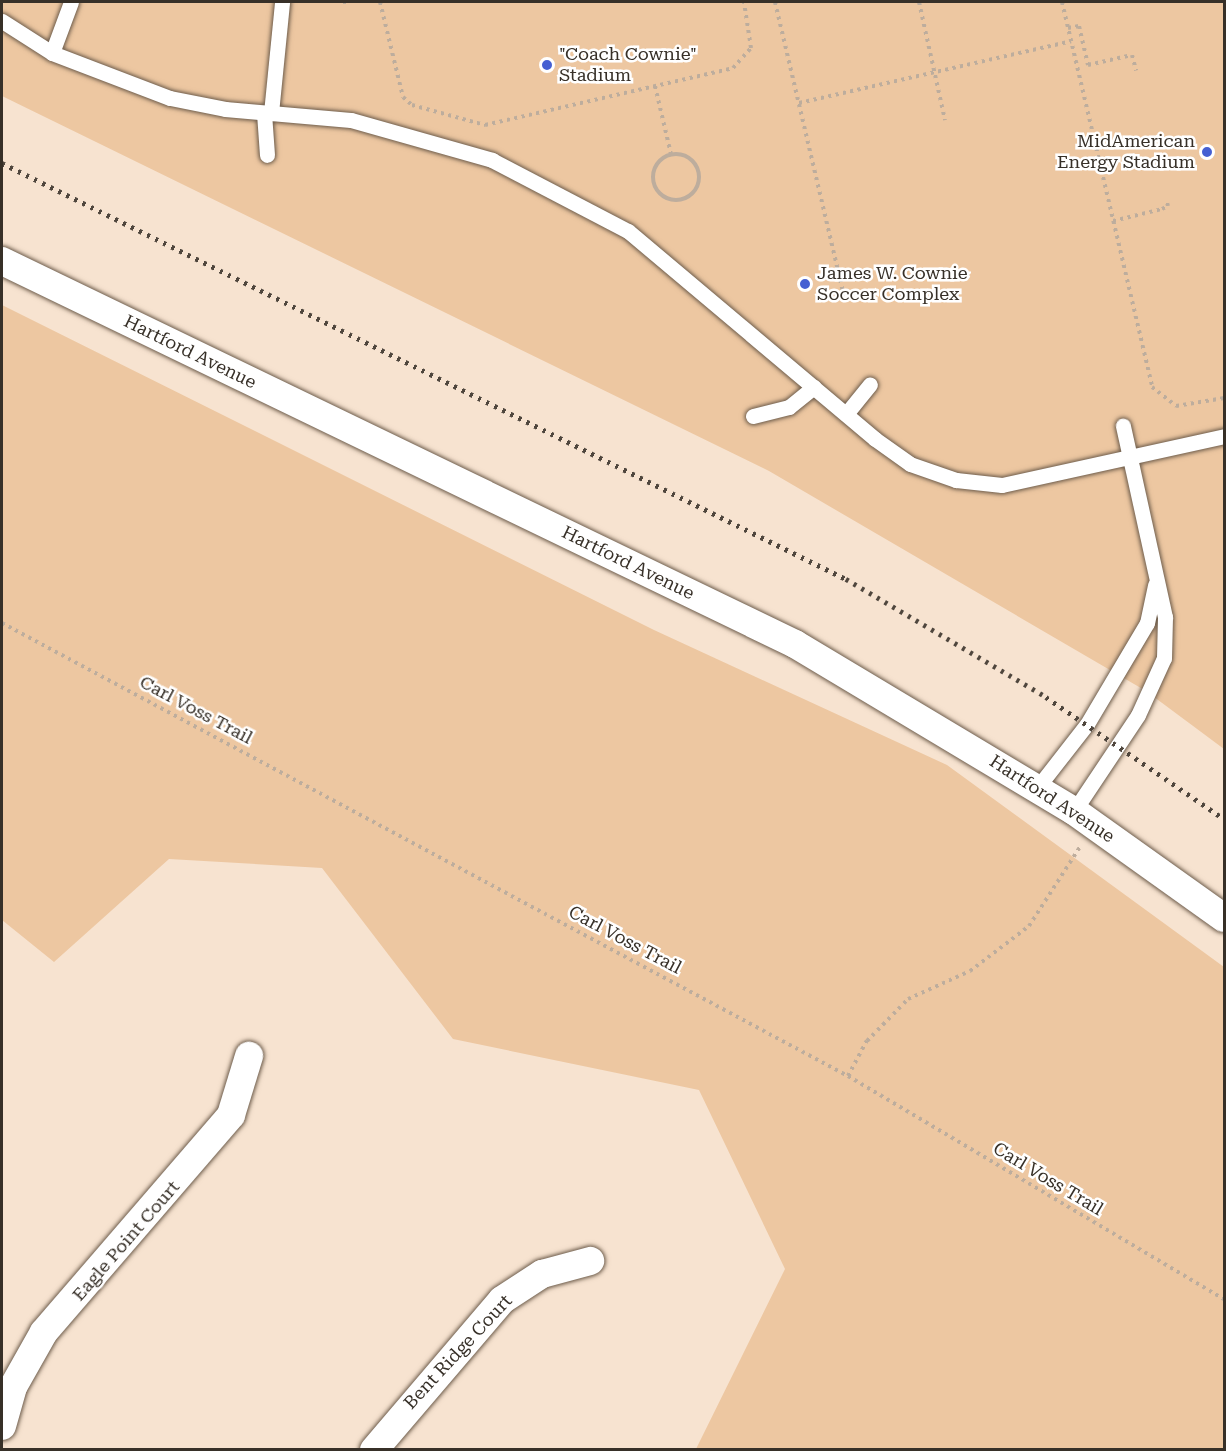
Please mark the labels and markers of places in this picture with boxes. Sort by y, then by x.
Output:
place label: "Coach Cownie" Stadium [559,44,697,86]
marker: "Coach Cownie" Stadium [540,58,554,72]
place label: MidAmerican Energy Stadium [1057,131,1195,174]
marker: MidAmerican Energy Stadium [1200,145,1214,159]
place label: James W. Cownie Soccer Complex [817,263,968,306]
marker: James W. Cownie Soccer Complex [798,277,812,291]

